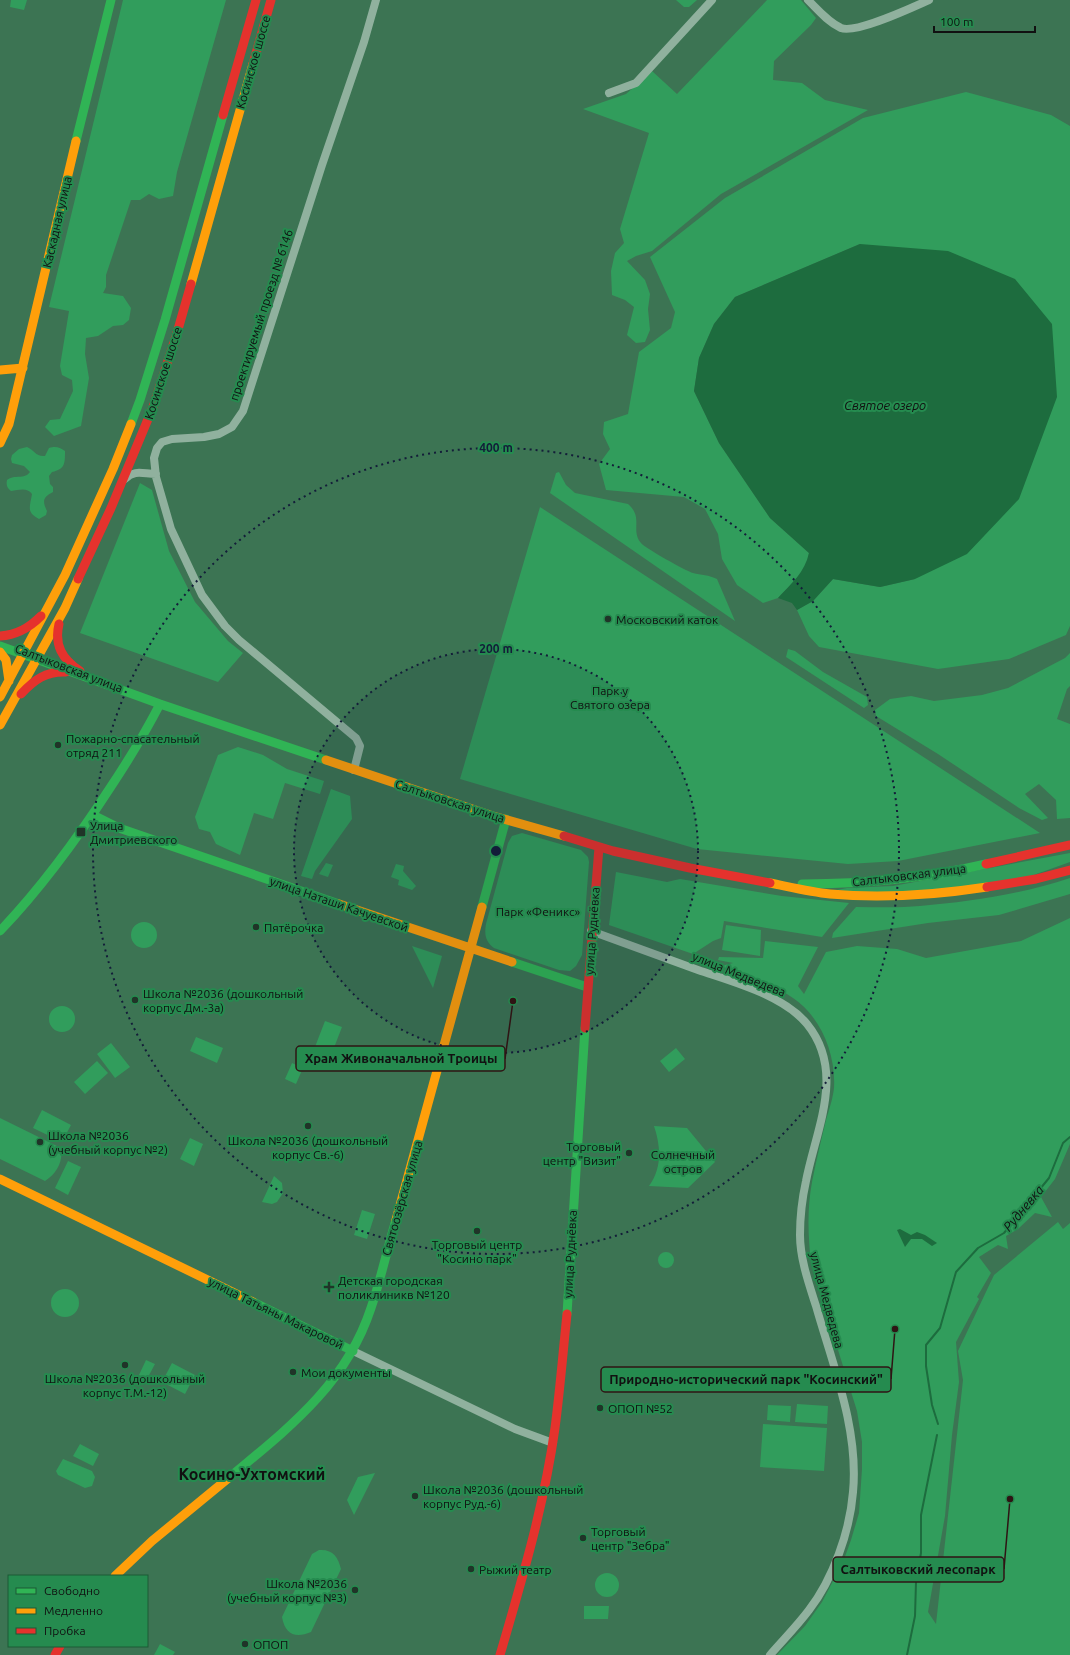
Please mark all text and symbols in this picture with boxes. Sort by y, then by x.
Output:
scale bar [934,8,1035,34]
street label: Косинское шоссе [233,14,273,110]
text: 100 m [940,15,973,28]
street label: Каскадная улица [40,175,74,269]
street label: проектируемый проезд № 6146 [227,228,295,402]
street label: Косинское шоссе [142,325,184,421]
water label: Святое озеро [844,398,926,412]
text: 400 m [479,441,513,454]
place label: Московский каток [616,613,718,626]
marker: Московский каток [603,614,613,624]
street label: Салтыковская улица [13,641,125,695]
text: 200 m [479,642,513,655]
park label: Парк у Святого озера [570,684,650,711]
place label: Пожарно-спасательный отряд 211 [66,732,200,759]
marker: Пожарно-спасательный отряд 211 [53,740,63,750]
street label: Салтыковская улица [394,777,506,825]
place label: Улица Дмитриевского [90,819,177,846]
marker: Улица Дмитриевского [75,826,87,838]
centre of rings [489,844,503,858]
street label: Салтыковская улица [851,862,967,888]
street label: улица Наташи Качуевской [268,874,410,934]
street label: улица Руднёвка [582,887,602,975]
park label: Парк «Феникс» [496,905,581,918]
place label: Пятёрочка [264,921,323,934]
marker: Пятёрочка [251,922,261,932]
street label: улица Медведева [690,949,788,999]
place label: Школа №2036 (дошкольный корпус Дм.-3а) [143,987,303,1015]
marker: Школа №2036 (дошкольный корпус Дм.-3а) [130,995,140,1005]
callout: Храм Живоначальной Троицы [296,1046,505,1071]
text: Храм Живоначальной Троицы [305,1051,497,1065]
marker: Школа №2036 (дошкольный корпус Св.-6) [303,1121,313,1131]
place label: Школа №2036 (учебный корпус №2) [48,1129,168,1157]
place label: Школа №2036 (дошкольный корпус Св.-6) [228,1134,388,1162]
marker: Школа №2036 (учебный корпус №2) [35,1137,45,1147]
street label: Святоозёрская улица [379,1139,425,1257]
place label: Торговый центр "Визит" [543,1140,621,1167]
marker: Торговый центр "Визит" [624,1148,634,1158]
park label: Солнечный остров [651,1148,715,1175]
water label: Рудневка [1000,1182,1046,1234]
street label: улица Руднёвка [561,1210,579,1298]
marker: Торговый центр "Косино парк" [472,1226,482,1236]
place label: Торговый центр "Косино парк" [432,1238,522,1265]
street label: улица Медведева [808,1250,846,1350]
place label: Детская городская поликлиникв №120 [338,1274,450,1301]
street label: улица Татьяны Макаровой [206,1275,346,1351]
marker: Детская городская поликлиникв №120 [323,1281,335,1293]
marker: Школа №2036 (дошкольный корпус Т.М.-12) [120,1360,130,1370]
place label: Мои документы [301,1366,391,1379]
marker: Мои документы [288,1367,298,1377]
callout: Природно-исторический парк "Косинский" [601,1367,891,1392]
place label: Школа №2036 (дошкольный корпус Т.М.-12) [45,1372,205,1400]
text: Природно-исторический парк "Косинский" [609,1372,883,1386]
place label: ОПОП №52 [608,1402,673,1415]
marker: ОПОП №52 [595,1403,605,1413]
district label: Косино-Ухтомский [179,1465,325,1483]
place label: Школа №2036 (дошкольный корпус Руд.-6) [423,1483,583,1511]
marker: Школа №2036 (дошкольный корпус Руд.-6) [410,1491,420,1501]
place label: Торговый центр "Зебра" [591,1525,670,1552]
marker: Торговый центр "Зебра" [578,1533,588,1543]
callout: Салтыковский лесопарк [833,1557,1004,1582]
text: Салтыковский лесопарк [840,1562,996,1576]
place label: Рыжий театр [479,1563,551,1576]
marker: Рыжий театр [466,1564,476,1574]
legend [8,1575,148,1647]
place label: Школа №2036 (учебный корпус №3) [227,1577,347,1605]
text: Свободно [44,1584,100,1597]
marker: Школа №2036 (учебный корпус №3) [350,1585,360,1595]
text: Медленно [44,1604,103,1617]
text: Пробка [44,1624,86,1637]
place label: ОПОП [253,1638,288,1651]
marker: ОПОП [240,1639,250,1649]

